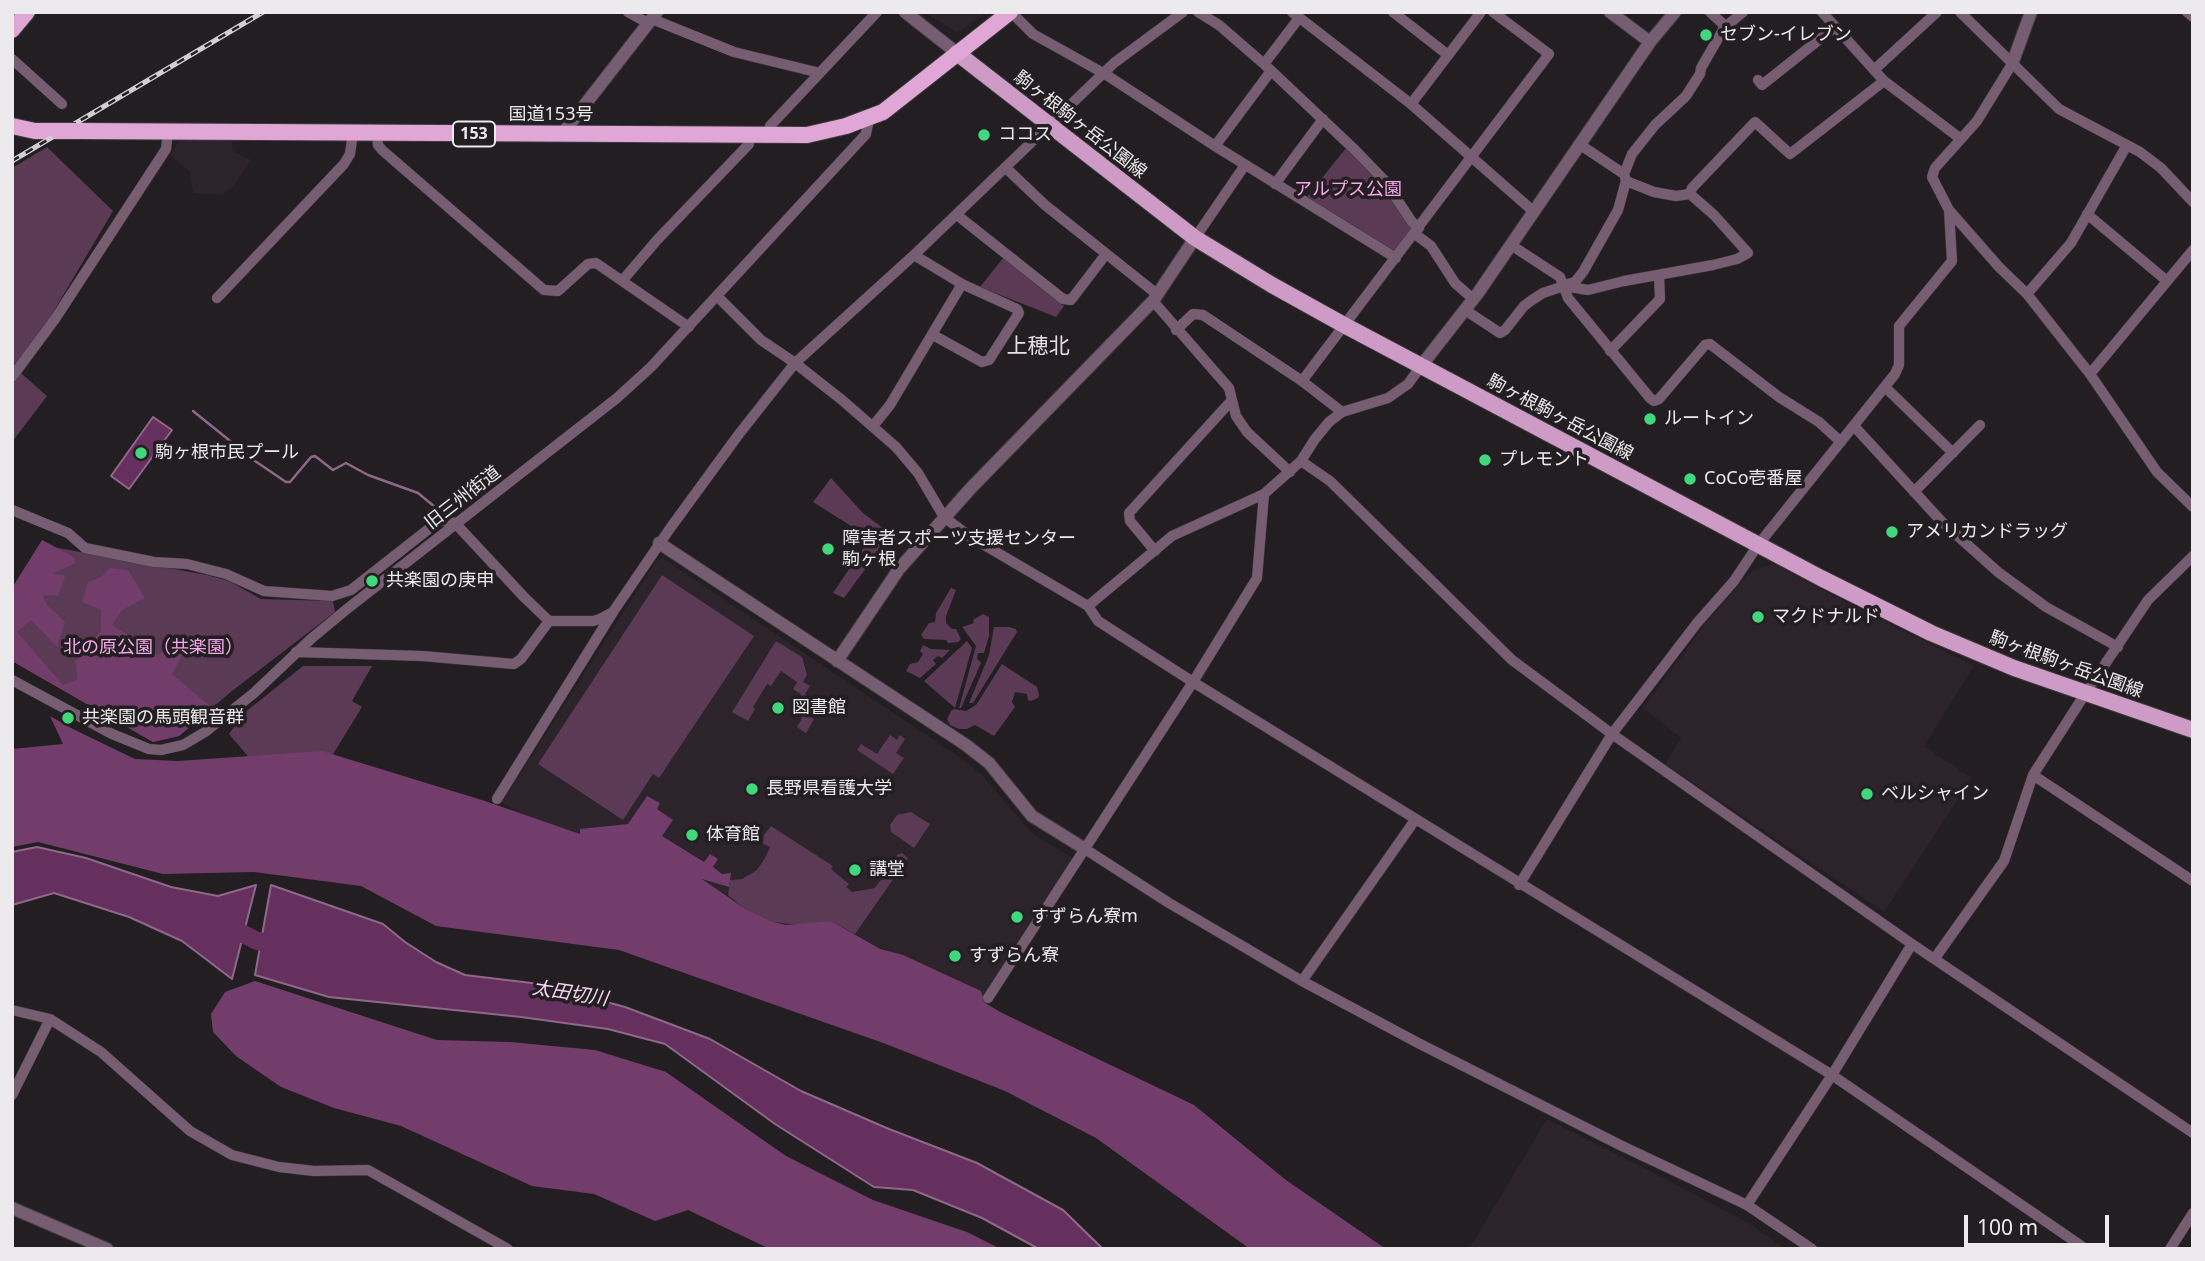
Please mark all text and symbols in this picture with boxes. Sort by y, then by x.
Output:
place label: セブン-イレブン [1720,24,1852,46]
marker: セブン-イレブン [1698,27,1714,43]
street label: 駒ヶ根駒ヶ岳公園線 [1010,67,1150,183]
street label: 国道153号 [509,104,593,126]
road number: 153 [453,122,495,146]
place label: ココス [998,124,1052,146]
marker: ココス [976,127,992,143]
park label: アルプス公園 [1294,179,1402,201]
district label: 上穂北 [1007,334,1069,360]
street label: 駒ヶ根駒ヶ岳公園線 [1483,370,1637,466]
place label: ルートイン [1664,408,1754,430]
marker: ルートイン [1642,411,1658,427]
place label: 駒ヶ根市民プール [155,442,299,464]
marker: 駒ヶ根市民プール [133,445,149,461]
place label: プレモント [1499,449,1589,471]
marker: プレモント [1477,452,1493,468]
street label: 旧三州街道 [421,462,505,534]
place label: CoCo壱番屋 [1704,468,1803,490]
marker: CoCo壱番屋 [1682,471,1698,487]
place label: アメリカンドラッグ [1906,521,2068,543]
marker: アメリカンドラッグ [1884,524,1900,540]
place label: 障害者スポーツ支援センター 駒ヶ根 [842,528,1076,570]
marker: 障害者スポーツ支援センター 駒ヶ根 [820,541,836,557]
place label: 共楽園の庚申 [386,570,494,592]
marker: 共楽園の庚申 [364,573,380,589]
place label: マクドナルド [1772,606,1880,628]
marker: マクドナルド [1750,609,1766,625]
street label: 駒ヶ根駒ヶ岳公園線 [1986,627,2146,703]
park label: 北の原公園（共楽園） [63,637,243,659]
place label: 図書館 [792,697,846,719]
marker: 図書館 [770,700,786,716]
place label: 共楽園の馬頭観音群 [82,707,244,729]
marker: 共楽園の馬頭観音群 [60,710,76,726]
place label: 長野県看護大学 [766,778,892,800]
marker: 長野県看護大学 [744,781,760,797]
place label: ベルシャイン [1881,783,1989,805]
marker: ベルシャイン [1859,786,1875,802]
place label: 体育館 [706,824,760,846]
marker: 体育館 [684,827,700,843]
place label: 講堂 [869,859,905,881]
marker: 講堂 [847,862,863,878]
place label: すずらん寮m [1031,906,1138,928]
marker: すずらん寮m [1009,909,1025,925]
place label: すずらん寮 [969,945,1059,967]
marker: すずらん寮 [947,948,963,964]
water label: 太田切川 [531,977,609,1011]
scale bar [1967,1202,2112,1246]
text: 100 m [1977,1213,2038,1241]

